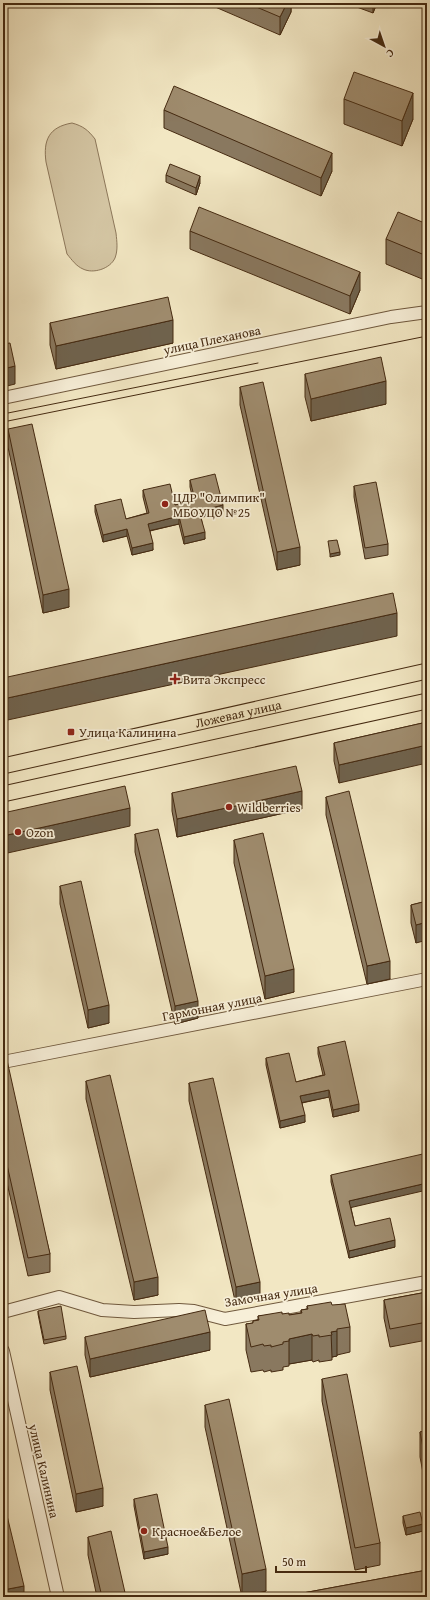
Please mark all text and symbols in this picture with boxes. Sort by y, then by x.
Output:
north arrow [364,26,404,66]
text: С [383,46,398,62]
street label: улица Плеханова [161,320,263,360]
place label: ЦДР "Олимпик" МБОУЦО №25 [173,488,265,522]
marker: ЦДР "Олимпик" МБОУЦО №25 [160,499,170,509]
place label: Вита Экспресс [183,670,266,689]
marker: Вита Экспресс [170,674,180,684]
street label: Ложевая улица [193,694,284,732]
place label: Улица Калинина [79,723,177,742]
marker: Улица Калинина [66,727,76,737]
place label: Wildberries [237,798,301,817]
marker: Wildberries [224,802,234,812]
place label: Ozon [26,823,54,842]
marker: Ozon [13,827,23,837]
street label: Гармонная улица [161,988,264,1026]
street label: Замочная улица [223,1278,320,1312]
street label: улица Калинина [24,1421,64,1521]
place label: Красное&Белое [152,1522,241,1541]
marker: Красное&Белое [139,1526,149,1536]
scale bar [276,1548,366,1574]
text: 50 m [282,1553,306,1570]

